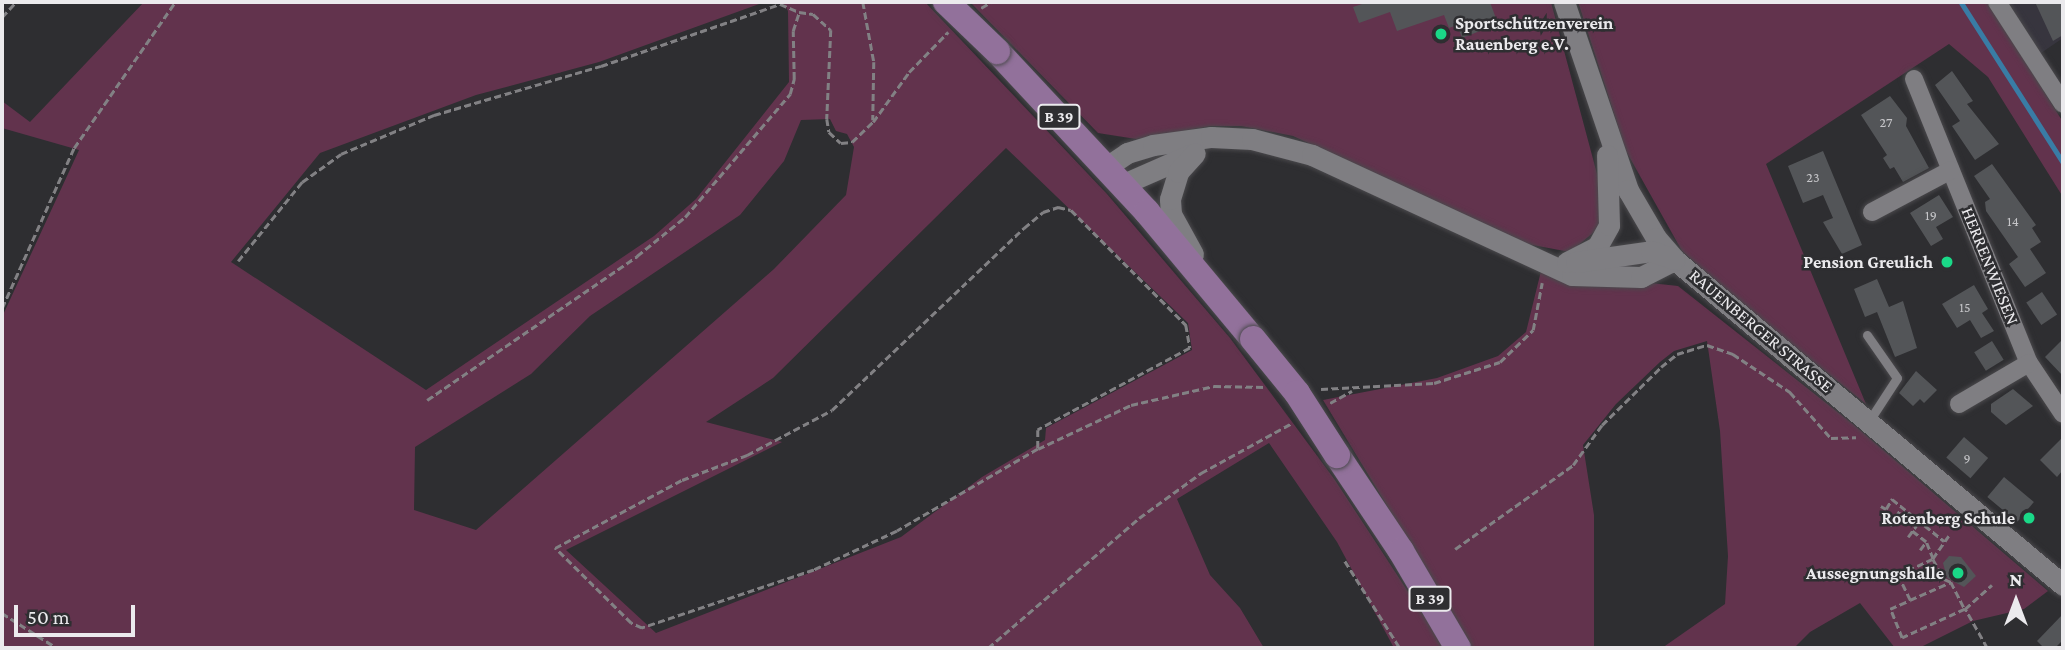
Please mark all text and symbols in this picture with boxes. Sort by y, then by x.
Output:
place label: Sportschützenverein Rauenberg e.V. [1455,13,1613,56]
marker: Sportschützenverein Rauenberg e.V. [1433,26,1449,42]
road number: B 39 [1036,105,1082,130]
house number: 27 [1880,114,1892,130]
house number: 23 [1806,169,1820,185]
street label: HERRENWIESEN [1957,204,2023,328]
house number: 19 [1925,207,1937,223]
house number: 14 [2007,213,2019,229]
place label: Pension Greulich [1803,251,1933,273]
marker: Pension Greulich [1939,254,1955,270]
street label: RAUENBERGER STRASSE [1685,265,1837,397]
house number: 15 [1959,299,1971,315]
house number: 9 [1963,450,1971,466]
place label: Rotenberg Schule [1881,507,2015,529]
marker: Rotenberg Schule [2021,510,2037,526]
place label: Aussegnungshalle [1806,562,1944,584]
marker: Aussegnungshalle [1950,565,1966,581]
north arrow [1981,566,2051,636]
text: N [2010,569,2022,590]
road number: B 39 [1407,586,1453,612]
scale bar [18,590,138,634]
text: 50 m [27,605,70,629]

